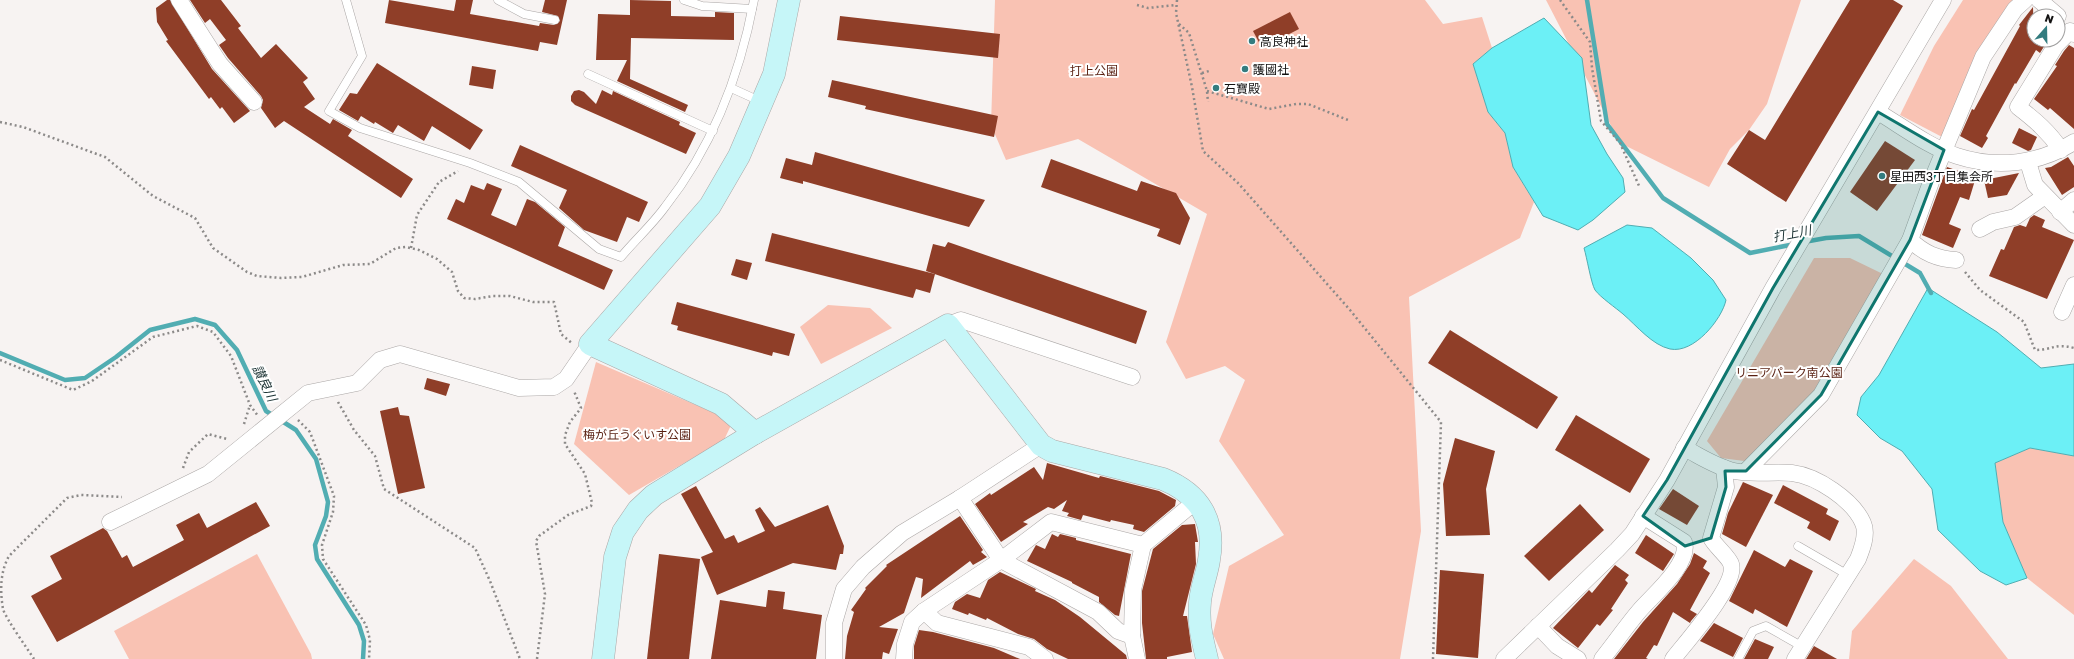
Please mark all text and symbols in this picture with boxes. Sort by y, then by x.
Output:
north arrow [2026,8,2066,48]
text: N [2043,11,2056,26]
place label: 高良神社 [1260,34,1308,49]
marker: 高良神社 [1247,36,1257,46]
place label: 護國社 [1253,62,1289,77]
park label: 打上公園 [1070,63,1118,78]
marker: 護國社 [1240,64,1250,74]
place label: 石寶殿 [1224,81,1260,96]
marker: 石寶殿 [1211,83,1221,93]
place label: 星田西3丁目集会所 [1890,169,1993,184]
marker: 星田西3丁目集会所 [1877,171,1887,181]
water label: 打上川 [1771,221,1815,245]
water label: 讃良川 [249,362,282,406]
park label: リニアパーク南公園 [1735,365,1843,380]
park label: 梅が丘うぐいす公園 [583,427,691,442]

